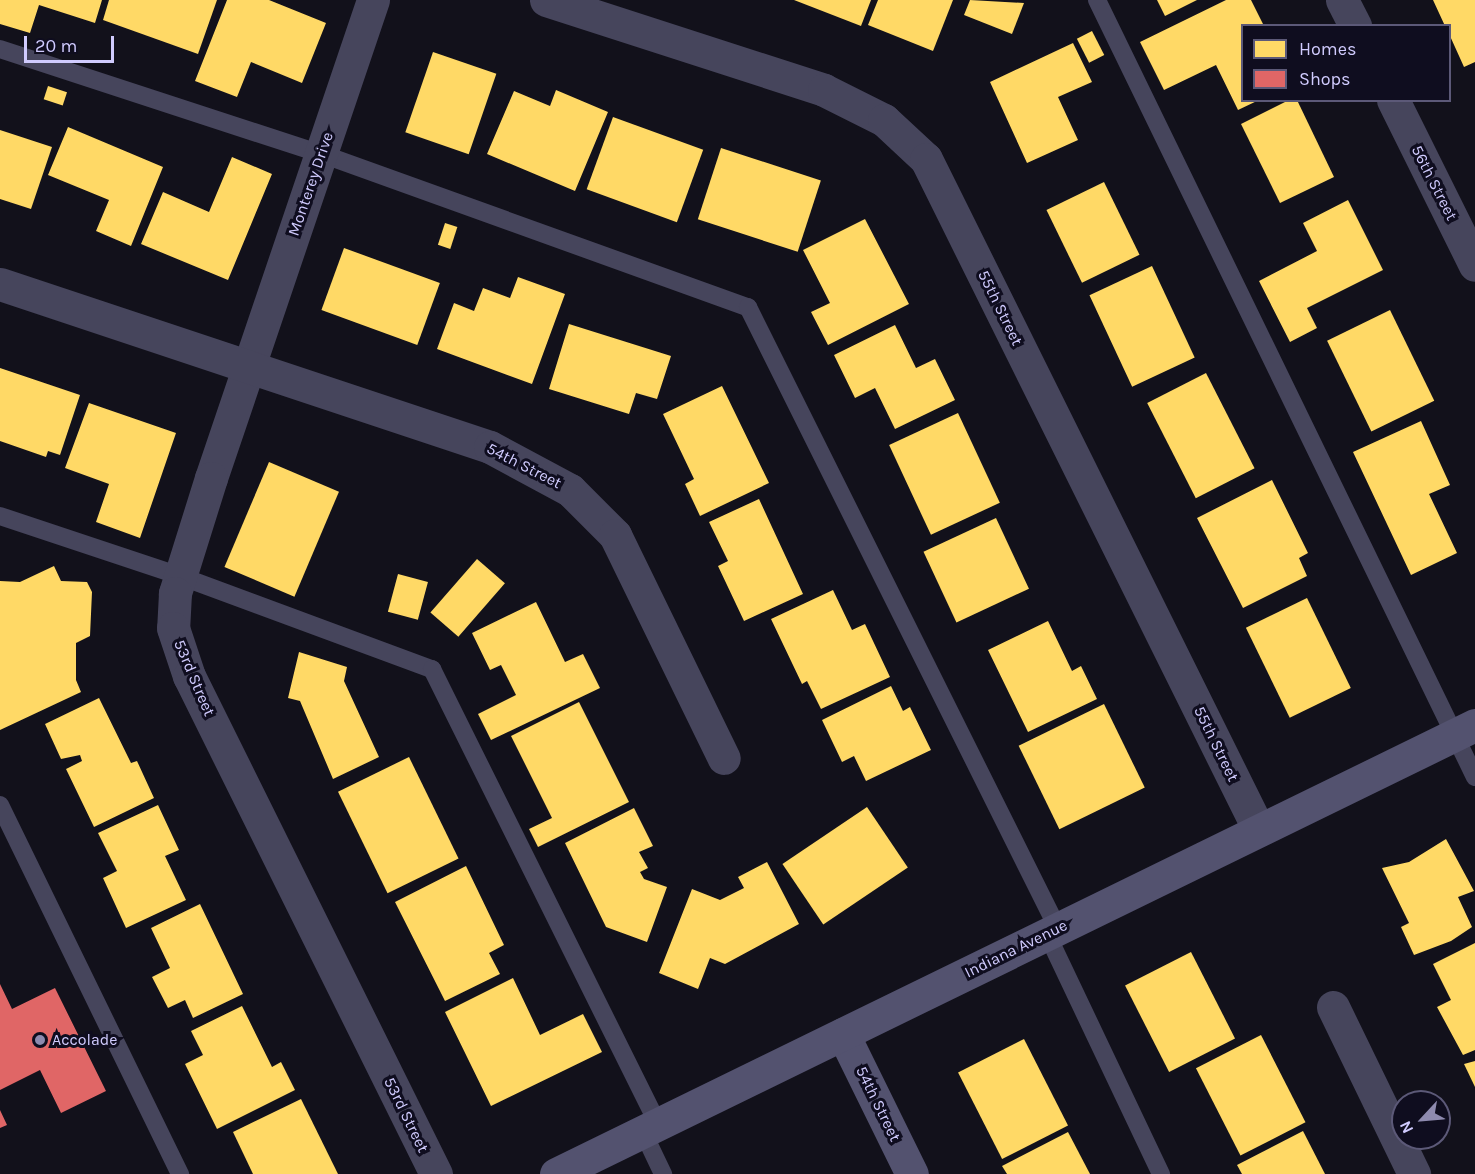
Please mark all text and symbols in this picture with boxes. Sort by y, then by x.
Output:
scale bar [27,24,117,62]
legend [1241,24,1451,102]
text: 20 m [35,35,77,57]
text: Homes [1299,38,1356,60]
text: Shops [1299,68,1351,90]
street label: Monterey Drive [284,129,338,239]
street label: 56th Street [1407,142,1461,224]
street label: 55th Street [974,267,1026,349]
street label: 54th Street [483,439,565,493]
street label: 53rd Street [169,637,219,719]
street label: 55th Street [1190,703,1242,785]
street label: Indiana Avenue [961,916,1071,982]
place label: Accolade [52,1030,117,1050]
marker: Accolade [33,1033,47,1047]
street label: 54th Street [852,1063,904,1145]
street label: 53rd Street [380,1074,432,1156]
north arrow [1391,1090,1451,1150]
text: N [1395,1118,1417,1137]

